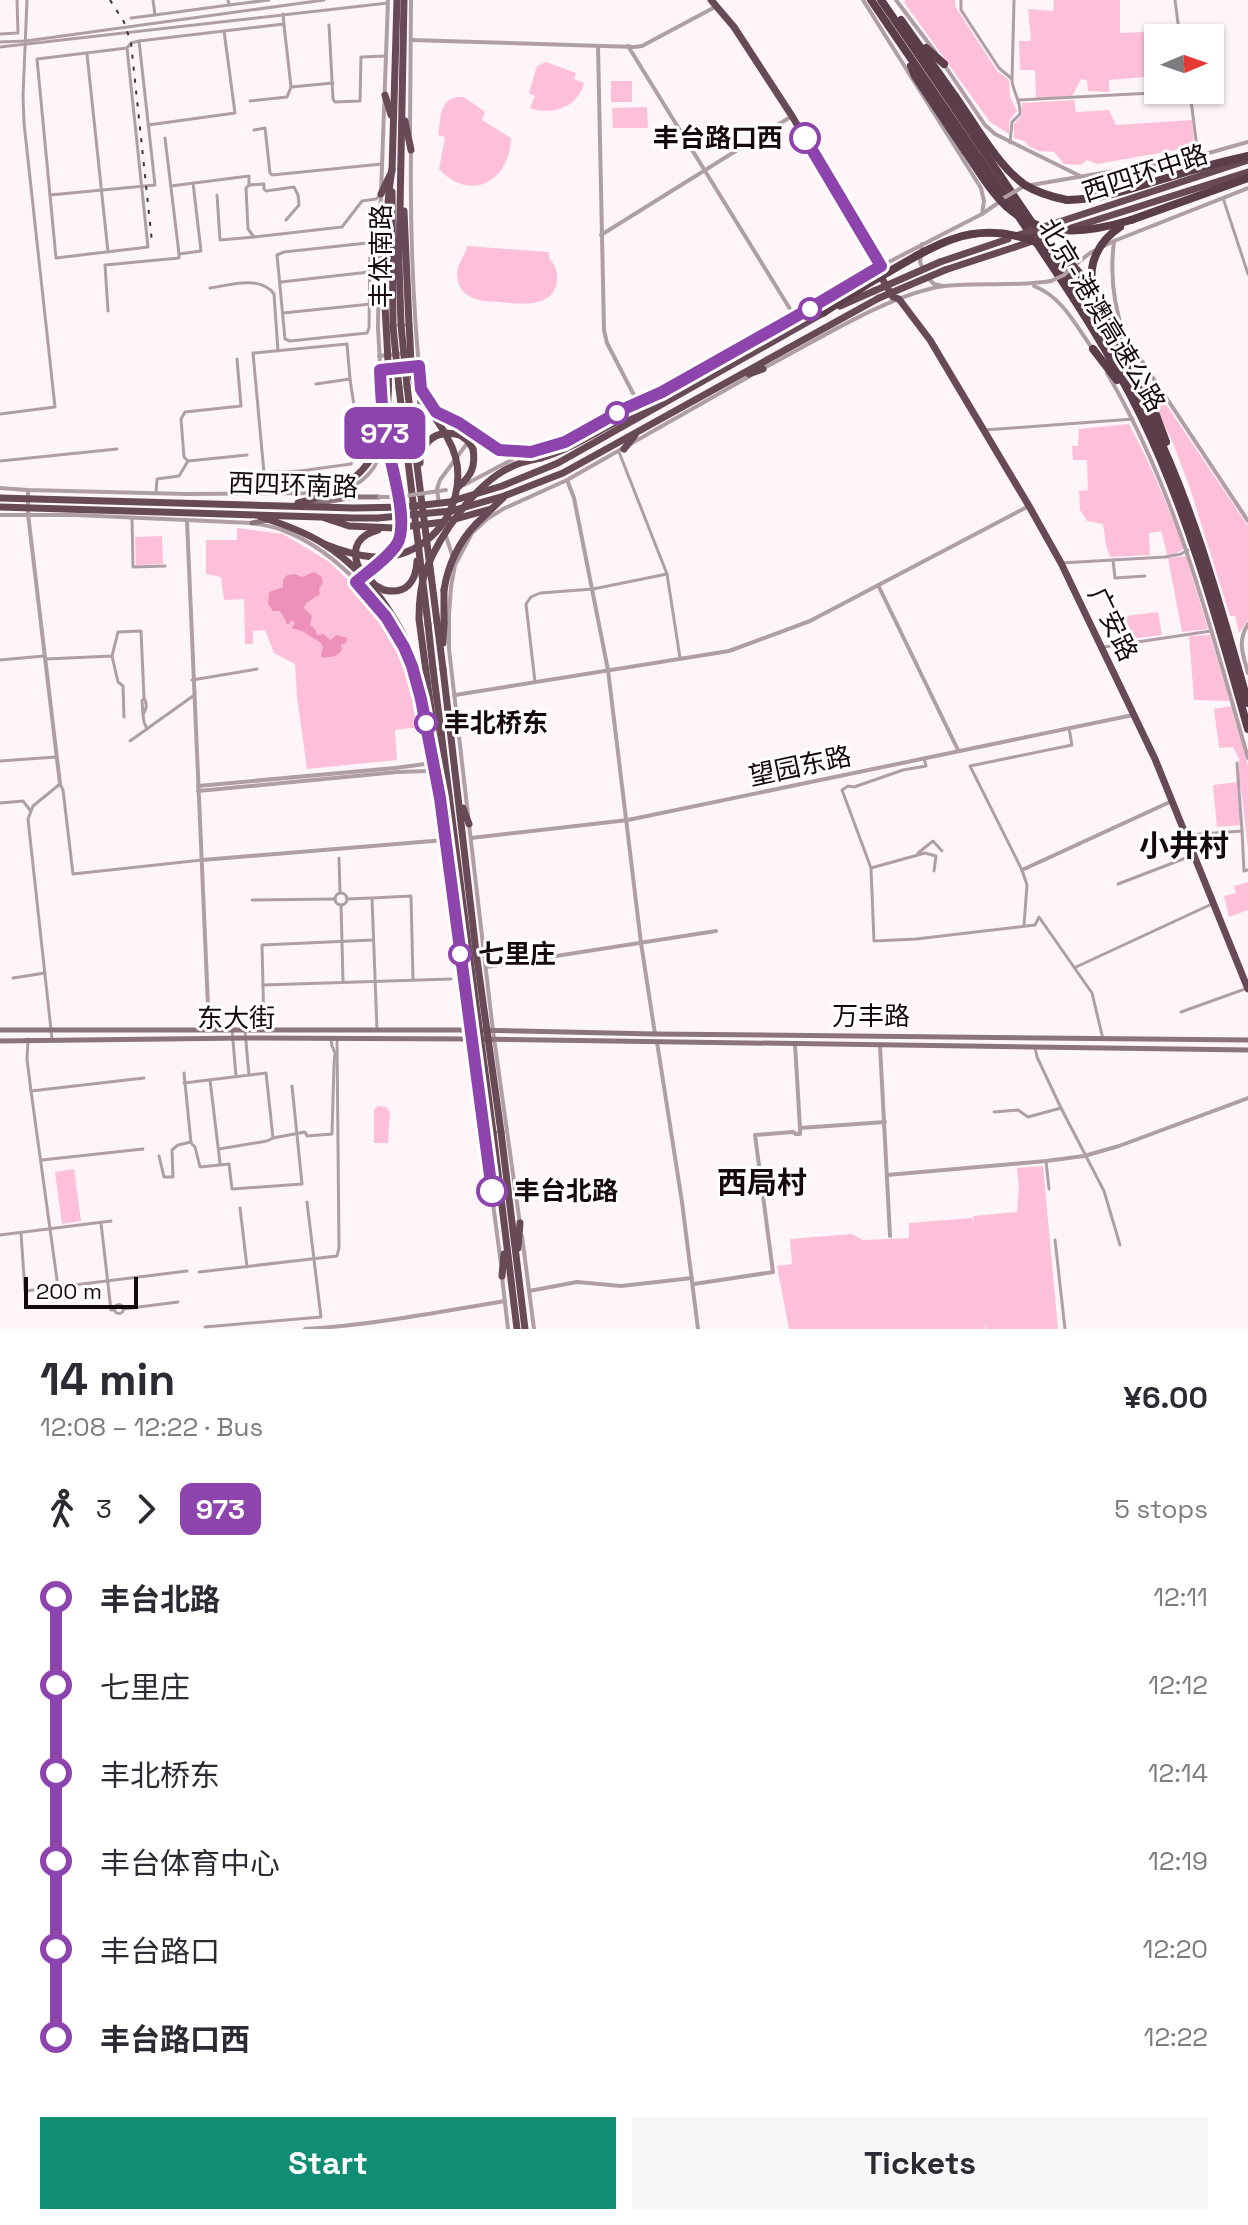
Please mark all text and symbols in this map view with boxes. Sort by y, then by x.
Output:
north arrow [1144,24,1224,104]
map controls [1144,24,1224,104]
place label: 丰台路口西 [653,121,783,155]
marker: 丰台路口西 [790,123,820,153]
street label: 西四环中路 [1078,137,1212,209]
street label: 丰体南路 [364,204,398,308]
street label: 北京-港澳高速公路 [1031,212,1173,418]
unlabelled marker [799,298,821,320]
unlabelled marker [606,402,628,424]
line badge: 973 [339,407,431,459]
text: 973 [360,415,410,451]
street label: 西四环南路 [227,466,359,504]
street label: 广安路 [1081,581,1145,667]
place label: 丰北桥东 [444,706,548,740]
marker: 丰北桥东 [415,712,437,734]
street label: 望园东路 [746,739,854,793]
district label: 小井村 [1139,826,1229,865]
place label: 七里庄 [478,937,556,971]
marker: 七里庄 [449,943,471,965]
street label: 万丰路 [832,999,910,1033]
street label: 东大街 [197,1001,275,1035]
district label: 西局村 [717,1163,807,1202]
place label: 丰台北路 [514,1174,618,1208]
marker: 丰台北路 [477,1176,507,1206]
scale bar [24,1273,138,1309]
text: 200 m [36,1277,102,1305]
text: 14 min [40,1352,175,1408]
text: ¥6.00 [1123,1378,1208,1417]
text: 12:08 – 12:22 · Bus [40,1410,263,1444]
icon: walk [40,1487,84,1531]
icon: forward [124,1487,168,1531]
text: 973 [196,1491,245,1527]
text: 3 [96,1492,112,1526]
text: 5 stops [1114,1492,1208,1526]
text: 丰台北路 [100,1580,220,1619]
text: 12:11 [1153,1580,1208,1614]
text: 七里庄 [100,1668,190,1707]
text: 12:12 [1148,1668,1208,1702]
text: 丰北桥东 [100,1756,220,1795]
text: 12:14 [1148,1756,1208,1790]
text: 丰台体育中心 [100,1844,280,1883]
text: 12:19 [1148,1844,1208,1878]
text: 丰台路口 [100,1932,220,1971]
text: 12:20 [1143,1932,1208,1966]
text: 丰台路口西 [100,2020,250,2059]
text: 12:22 [1144,2020,1208,2054]
button: Start [40,2117,616,2209]
button: Tickets [632,2117,1208,2209]

